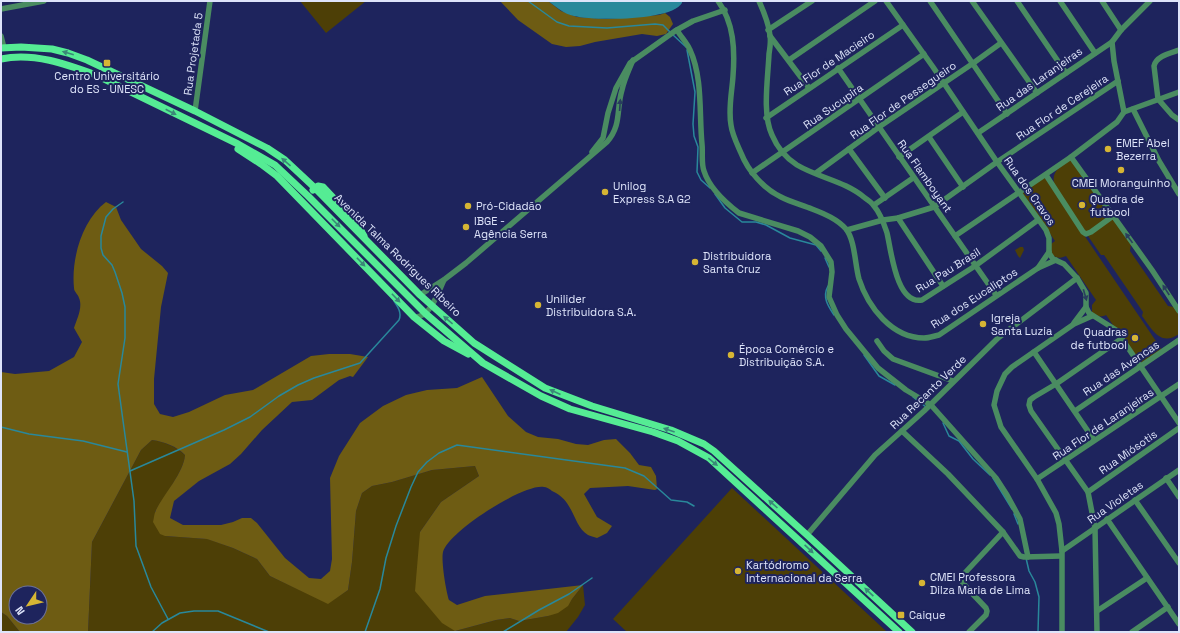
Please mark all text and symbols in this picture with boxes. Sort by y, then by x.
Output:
street label: Rua Projetada 5 [180,11,206,96]
street label: Rua Flor de Macieiro [781,27,877,99]
street label: Rua das Laranjeiras [993,44,1085,114]
one-way arrow [62,50,74,56]
marker: Centro Universitário do ES - UNESC [102,58,112,68]
street label: Rua Flor de Pessegueiro [847,58,959,142]
place label: Centro Universitário do ES - UNESC [54,69,160,96]
street label: Rua Flor de Cerejeira [1013,71,1111,143]
street label: Rua Sucupira [800,80,866,132]
one-way arrow [616,99,623,111]
one-way arrow [165,109,176,115]
place label: EMEF Abel Bezerra [1116,136,1170,163]
street label: Rua Flamboyant [895,137,955,215]
marker: EMEF Abel Bezerra [1103,144,1113,154]
street label: Rua dos Cravos [1001,154,1059,228]
one-way arrow [282,158,291,167]
marker: CMEI Moranguinho [1116,165,1126,175]
place label: CMEI Moranguinho [1072,176,1170,190]
place label: Unilog Express S.A G2 [613,179,691,206]
marker: Unilog Express S.A G2 [600,187,610,197]
street label: Avenida Talma Rodrigues Ribeiro [332,191,464,319]
place label: Quadra de futbool [1090,192,1144,219]
place label: Pró-Cidadão [476,199,542,213]
marker: Quadra de futbool [1077,200,1087,210]
marker: Pró-Cidadão [463,201,473,211]
place label: IBGE - Agência Serra [474,214,548,241]
one-way arrow [331,218,341,228]
marker: IBGE - Agência Serra [461,222,471,232]
one-way arrow [1125,233,1133,244]
street label: Rua Pau Brasil [913,245,983,295]
place label: Distribuidora Santa Cruz [703,249,772,276]
one-way arrow [356,257,366,267]
marker: Distribuidora Santa Cruz [690,257,700,267]
street label: Rua dos Eucaliptos [928,265,1020,331]
one-way arrow [1162,285,1169,296]
one-way arrow [1082,289,1088,301]
place label: Unilider Distribuidora S.A. [546,292,637,319]
one-way arrow [391,293,401,303]
marker: Unilider Distribuidora S.A. [533,300,543,310]
place label: Igreja Santa Luzia [991,311,1053,338]
one-way arrow [442,316,453,325]
marker: Igreja Santa Luzia [978,319,988,329]
place label: Quadras de futbool [1071,325,1127,352]
marker: Quadras de futbool [1130,333,1140,343]
street label: Rua das Avencas [1080,337,1162,399]
place label: Época Comércio e Distribuição S.A. [739,342,834,369]
marker: Época Comércio e Distribuição S.A. [726,350,736,360]
street label: Rua Recanto Verde [887,352,969,432]
street label: Rua Flor de Laranjeiras [1050,385,1156,463]
one-way arrow [550,389,561,395]
one-way arrow [662,427,674,433]
street label: Rua Miósotis [1096,427,1160,477]
one-way arrow [708,457,719,466]
street label: Rua Violetas [1084,477,1146,526]
one-way arrow [768,499,778,509]
one-way arrow [804,544,814,554]
place label: Kartódromo Internacional da Serra [746,558,863,585]
marker: Kartódromo Internacional da Serra [733,566,743,576]
place label: CMEI Professora Dilza Maria de Lima [930,570,1031,597]
marker: CMEI Professora Dilza Maria de Lima [917,578,927,588]
north arrow [8,585,48,625]
one-way arrow [864,587,874,597]
text: N [12,604,28,618]
place label: Caique [909,608,945,622]
marker: Caique [896,610,906,620]

